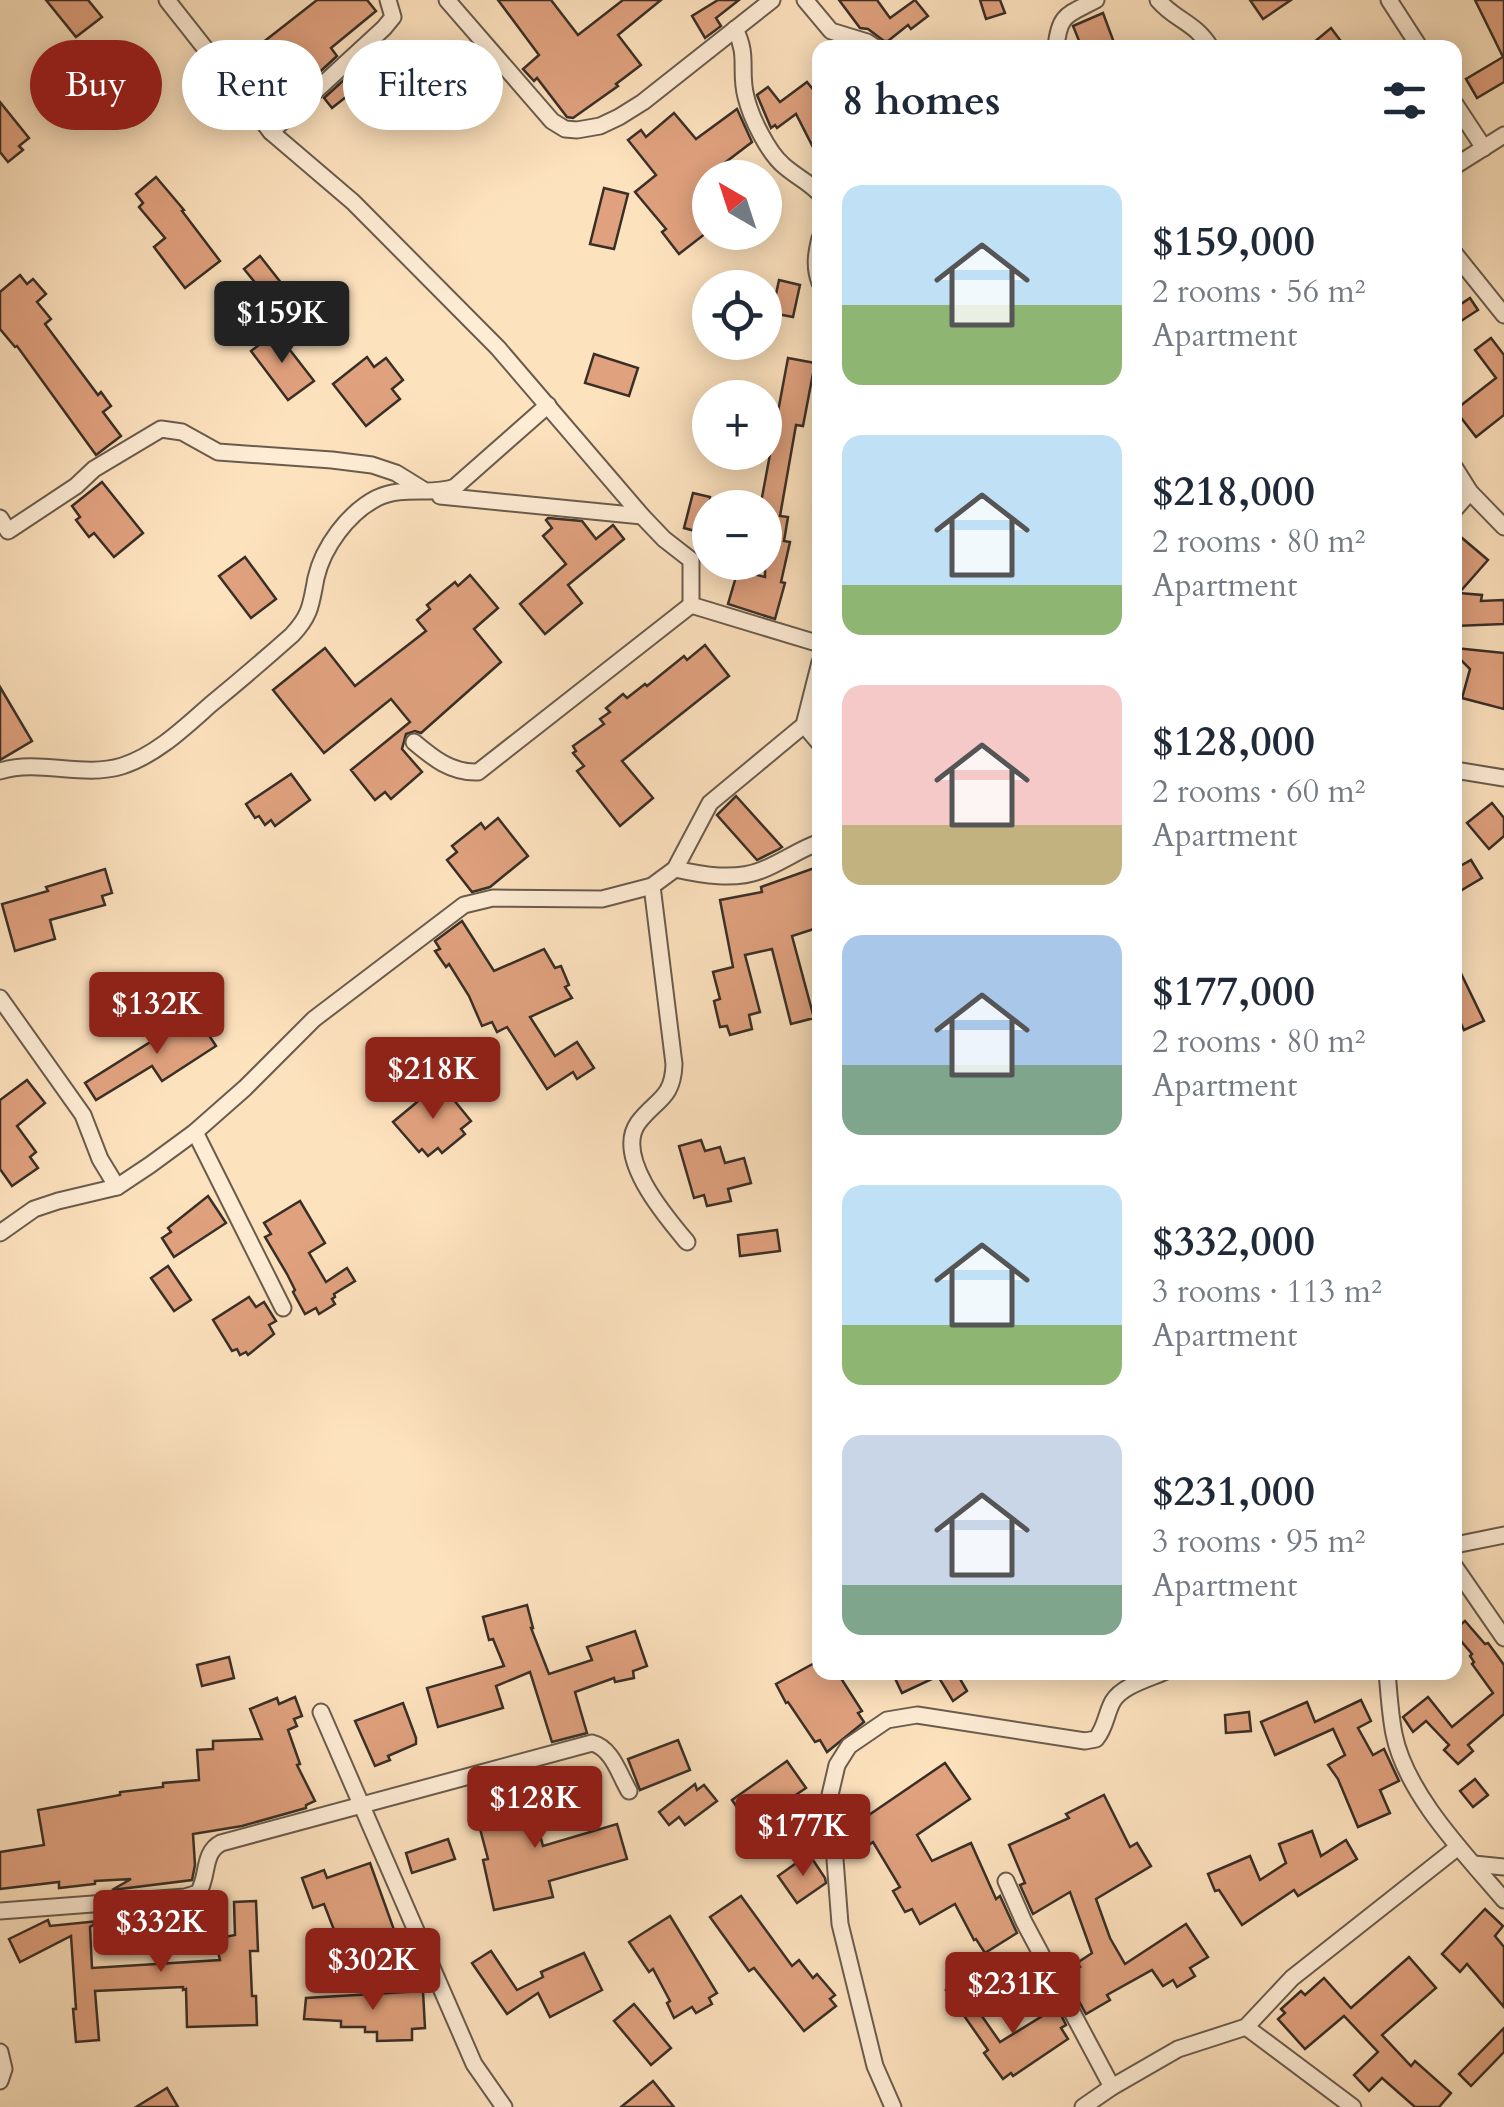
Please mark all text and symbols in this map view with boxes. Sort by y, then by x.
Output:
chip: Buy [30,40,162,130]
chip: Rent [182,40,323,130]
chip: Filters [343,40,503,130]
text: 8 homes [842,72,1000,129]
icon: filters [1377,73,1432,128]
north arrow [692,160,782,250]
map controls [692,160,782,580]
text: $159,000 [1152,213,1315,270]
icon: home [922,225,1042,345]
button: locate [692,270,782,360]
text: 2 rooms · 56 m² [1152,270,1365,314]
pin: $159K [212,281,352,366]
text: $159K [236,291,328,335]
text: Apartment [1152,314,1297,358]
button: + [692,380,782,470]
text: $218,000 [1152,463,1315,520]
icon: home [922,475,1042,595]
button: − [692,490,782,580]
text: 2 rooms · 80 m² [1152,520,1365,564]
text: Apartment [1152,564,1297,608]
text: $128,000 [1152,713,1315,770]
icon: home [922,725,1042,845]
text: 2 rooms · 60 m² [1152,770,1365,814]
text: Apartment [1152,814,1297,858]
text: $177,000 [1152,963,1315,1020]
pin: $132K [87,972,227,1057]
icon: home [922,975,1042,1095]
text: $132K [111,982,203,1026]
text: 2 rooms · 80 m² [1152,1020,1365,1064]
pin: $218K [363,1037,503,1122]
text: $218K [387,1047,479,1091]
text: Apartment [1152,1064,1297,1108]
text: $332,000 [1152,1213,1315,1270]
icon: home [922,1225,1042,1345]
text: 3 rooms · 113 m² [1152,1270,1382,1314]
text: Apartment [1152,1314,1297,1358]
text: $231,000 [1152,1463,1315,1520]
icon: home [922,1475,1042,1595]
text: 3 rooms · 95 m² [1152,1520,1365,1564]
text: Apartment [1152,1564,1297,1608]
pin: $128K [465,1766,605,1851]
text: $128K [489,1776,581,1820]
pin: $177K [733,1794,873,1879]
text: $177K [757,1804,849,1848]
pin: $332K [91,1890,231,1975]
text: $332K [115,1900,207,1944]
pin: $302K [303,1928,443,2013]
text: $302K [327,1938,419,1982]
pin: $231K [943,1952,1083,2037]
text: $231K [967,1962,1059,2006]

